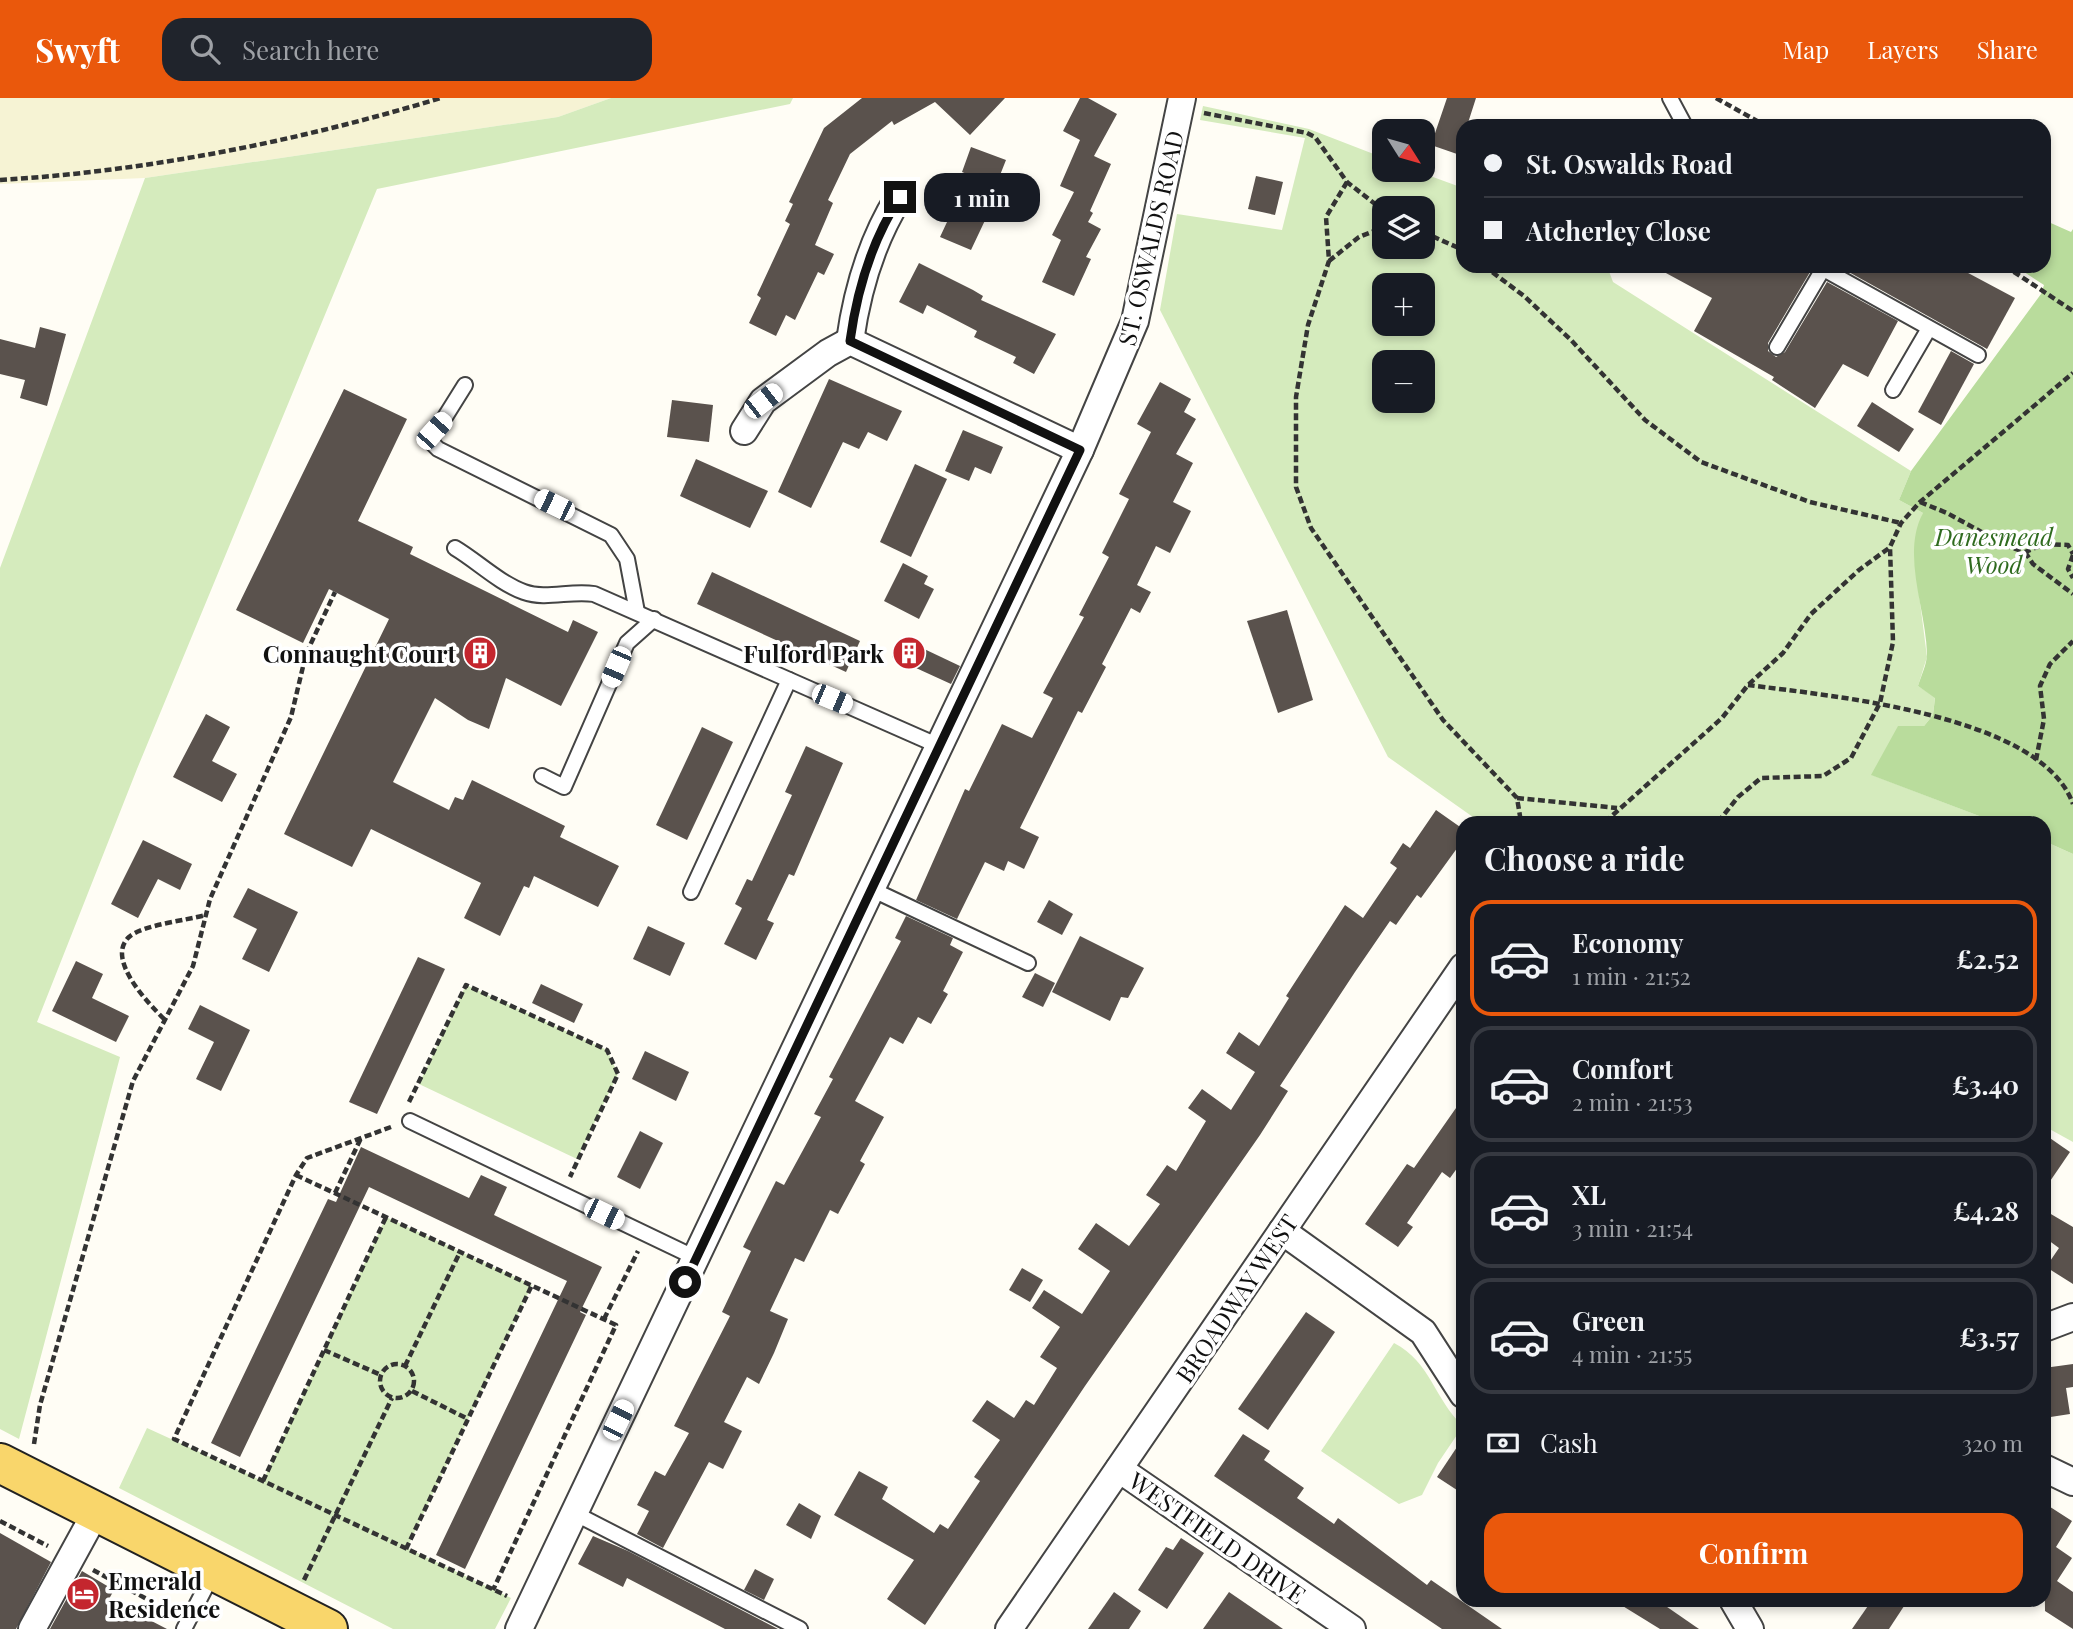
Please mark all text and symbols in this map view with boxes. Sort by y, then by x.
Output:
search box [162,18,652,81]
text: Swyft [35,27,120,71]
icon: search [186,30,224,68]
text: Search here [242,32,379,67]
text: Map [1783,33,1829,65]
text: Layers [1867,33,1939,65]
text: Share [1977,33,2038,65]
north arrow [1372,119,1435,182]
map controls [1372,119,1435,413]
street label: ST. OSWALDS ROAD [1110,127,1190,349]
text: St. Oswalds Road [1526,146,1733,181]
callout: 1 min [925,172,1040,222]
route end [884,181,916,213]
text: 1 min [954,182,1010,213]
button: layers [1372,196,1435,259]
text: Atcherley Close [1526,213,1711,248]
button: + [1372,273,1435,336]
button: − [1372,350,1435,413]
car [740,380,787,422]
car [413,408,456,454]
car [531,486,578,524]
park label: Danesmead Wood [1934,520,2054,580]
building icon: Connaught Court [461,634,499,672]
building icon: Fulford Park [890,634,928,672]
place label: Connaught Court [263,637,457,669]
place label: Fulford Park [743,637,885,669]
car [599,644,634,690]
car [809,681,856,717]
text: Choose a ride [1484,836,1685,879]
text: Economy [1572,925,1683,960]
icon: car [1488,927,1551,990]
text: £2.52 [1956,941,2019,976]
text: 1 min · 21:52 [1572,960,1691,991]
text: Comfort [1572,1051,1673,1086]
icon: car [1488,1053,1551,1116]
text: £3.40 [1952,1067,2019,1102]
text: 2 min · 21:53 [1572,1086,1693,1117]
text: XL [1572,1177,1606,1212]
icon: car [1488,1179,1551,1242]
text: £4.28 [1953,1193,2019,1228]
car [581,1195,628,1233]
street label: BROADWAY WEST [1168,1208,1304,1388]
text: 3 min · 21:54 [1572,1212,1693,1243]
route start [669,1266,701,1298]
text: Green [1572,1303,1645,1338]
icon: car [1488,1305,1551,1368]
text: £3.57 [1959,1319,2019,1354]
text: 4 min · 21:55 [1572,1338,1692,1369]
car [600,1397,637,1443]
icon: cash [1484,1424,1522,1462]
text: Cash [1540,1425,1598,1460]
text: 320 m [1962,1427,2023,1458]
street label: WESTFIELD DRIVE [1123,1463,1313,1610]
button: Confirm [1484,1513,2023,1593]
place label: Emerald Residence [108,1564,220,1624]
hotel icon: Emerald Residence [64,1575,102,1613]

